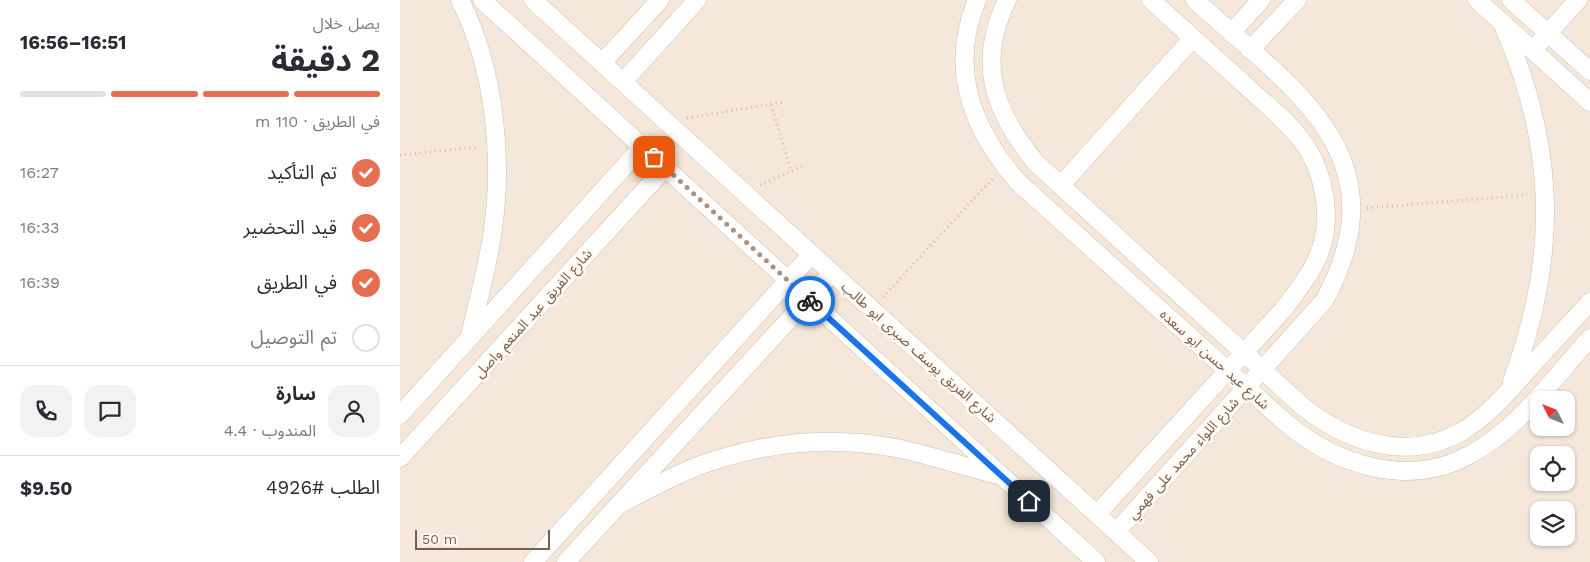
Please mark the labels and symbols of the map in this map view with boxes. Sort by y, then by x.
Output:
pin [633,136,675,178]
street label: شارع الفريق عبد المنعم واصل [471,245,597,383]
courier [785,276,835,326]
street label: شارع الفريق يوسف صبرى ابو طالب [836,278,1000,428]
street label: شارع عيد حسن ابو سعده [1155,306,1273,415]
north arrow [1530,391,1575,436]
street label: شارع اللواء محمد على فهمي [1124,394,1244,524]
pin [1008,480,1050,522]
scale bar [415,527,550,550]

